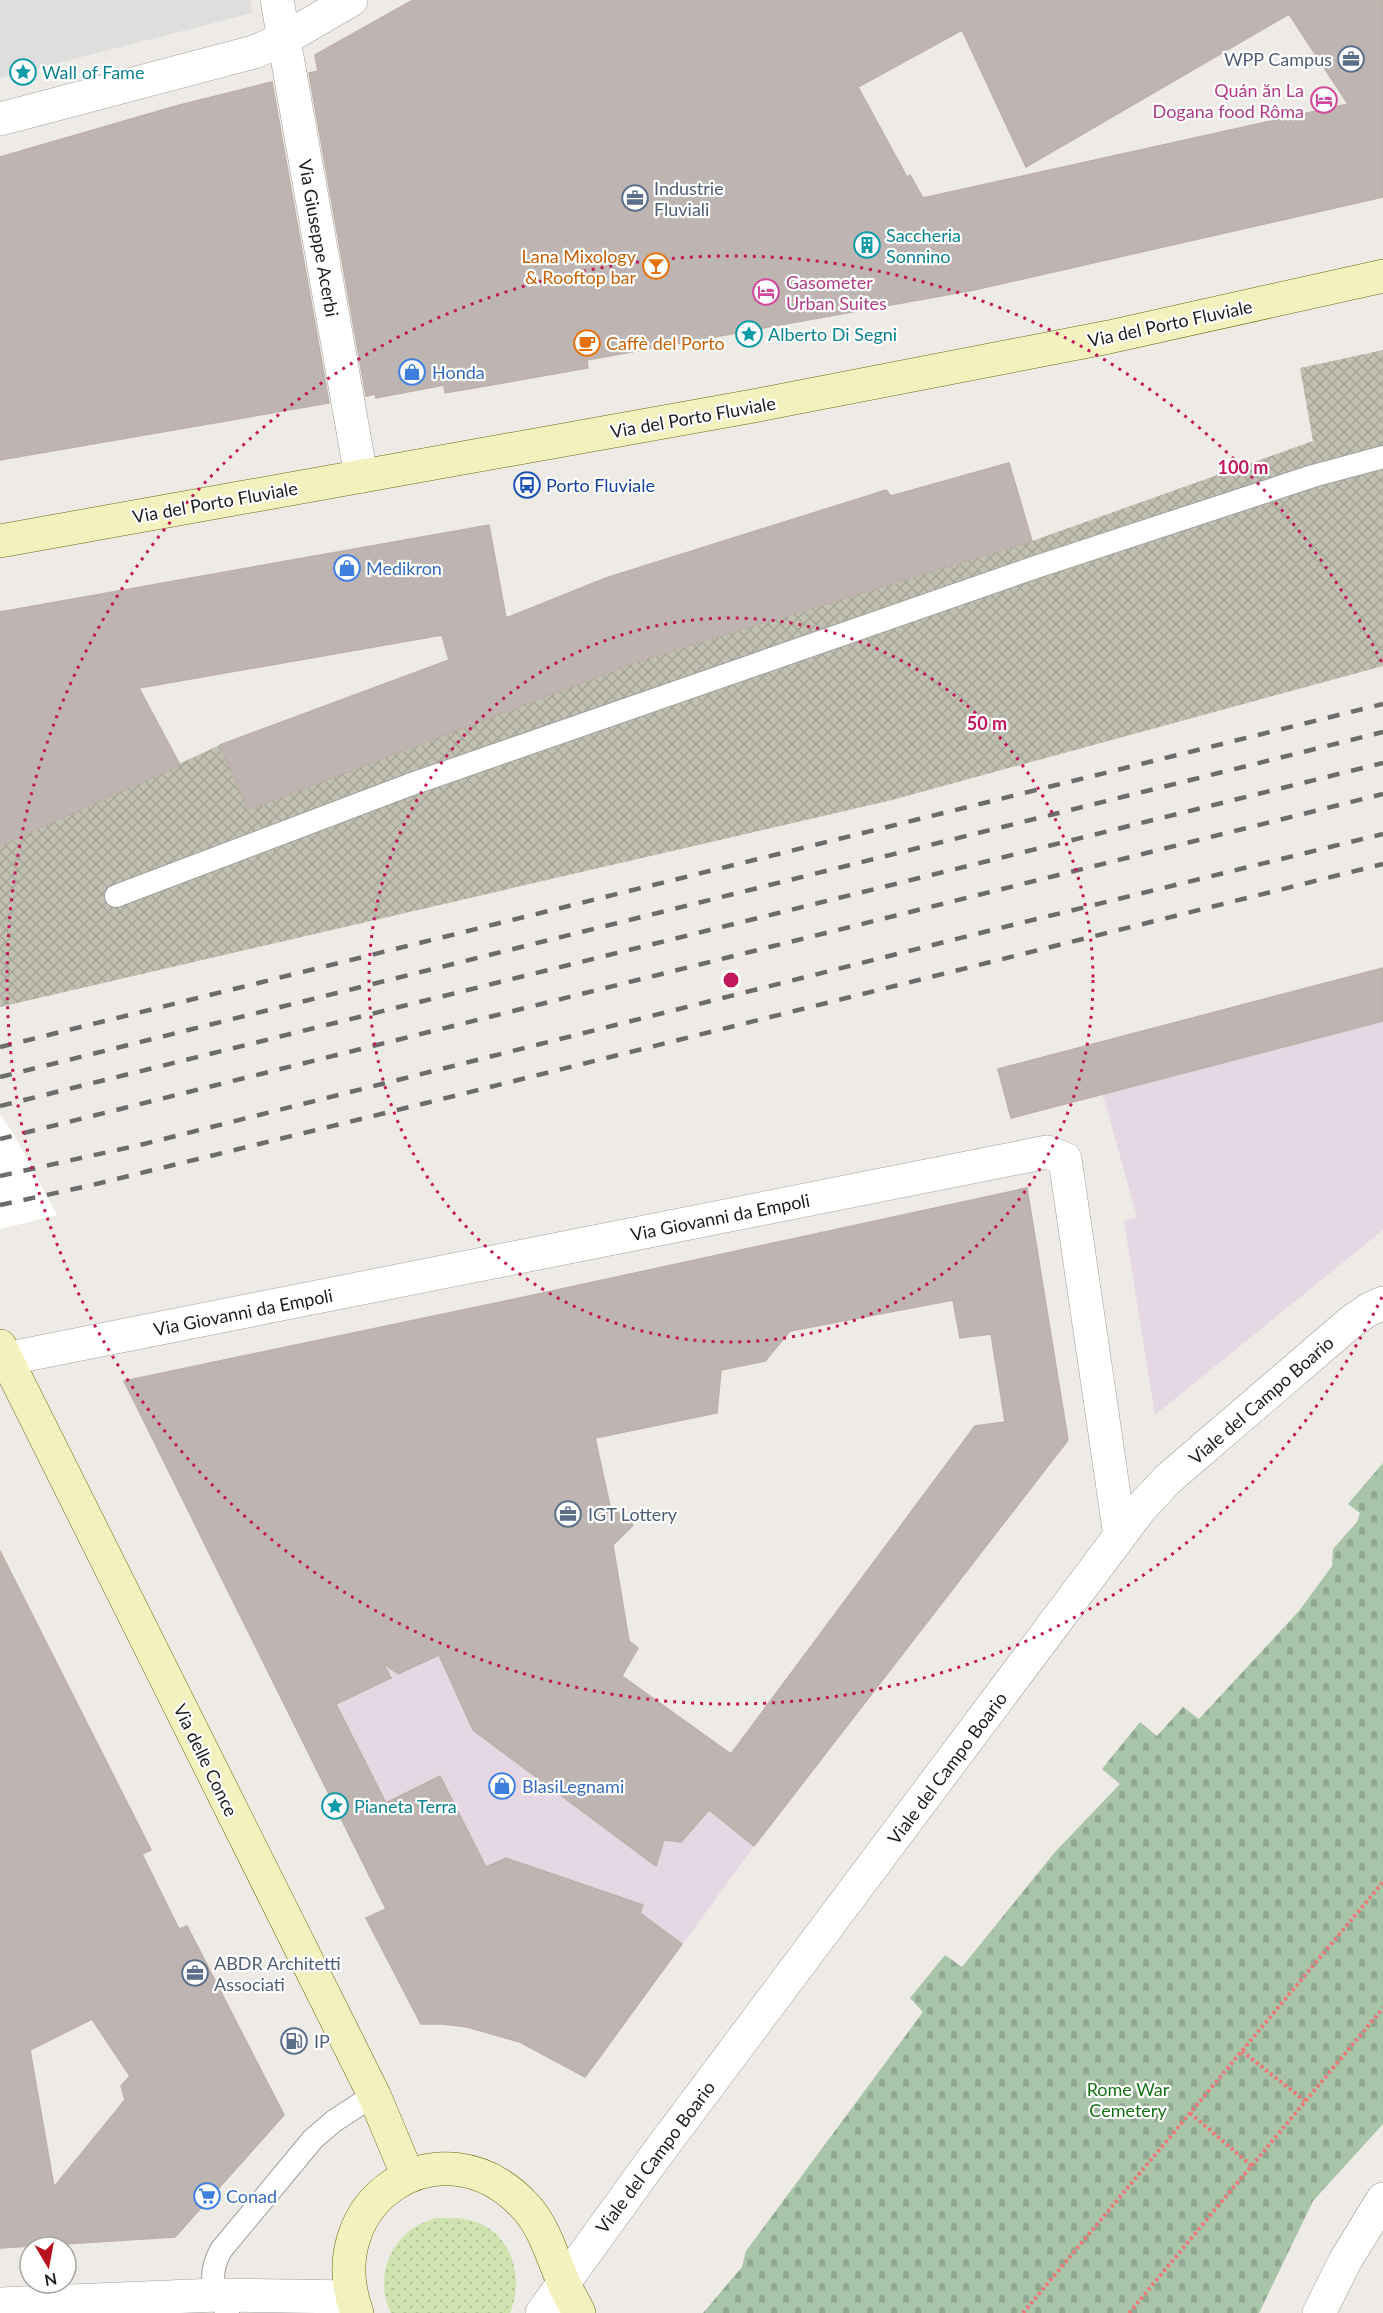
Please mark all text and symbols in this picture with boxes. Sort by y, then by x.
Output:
office icon: WPP Campus [1336,44,1366,74]
place label: WPP Campus [1224,48,1332,70]
place icon: Wall of Fame [8,57,38,87]
place label: Wall of Fame [42,61,144,83]
place label: Quán ăn La Dogana food Rôma [1153,79,1304,122]
hotel icon: Quán ăn La Dogana food Rôma [1309,85,1339,115]
street label: Via Giuseppe Acerbi [294,158,344,318]
place label: Industrie Fluviali [654,177,724,220]
office icon: Industrie Fluviali [620,183,650,213]
place label: Saccheria Sonnino [886,224,961,267]
building icon: Saccheria Sonnino [852,230,882,260]
place label: Lana Mixology & Rooftop bar [522,245,637,288]
bar icon: Lana Mixology & Rooftop bar [641,251,671,281]
place label: Gasometer Urban Suites [786,271,887,314]
hotel icon: Gasometer Urban Suites [751,277,781,307]
street label: Via del Porto Fluviale [1086,295,1254,351]
place icon: Alberto Di Segni [734,319,764,349]
place label: Alberto Di Segni [768,323,897,345]
cafe icon: Caffè del Porto [572,328,602,358]
place label: Caffè del Porto [606,332,725,354]
shop icon: Honda [397,357,427,387]
place label: Honda [432,361,485,383]
street label: Via del Porto Fluviale [609,392,777,442]
text: 100 m [1218,456,1268,478]
bus stop icon: Porto Fluviale [512,470,542,500]
place label: Porto Fluviale [546,474,655,496]
street label: Via del Porto Fluviale [131,477,299,527]
shop icon: Medikron [332,553,362,583]
place label: Medikron [366,557,442,579]
text: 50 m [967,712,1007,734]
centre of rings [721,970,741,990]
street label: Via Giovanni da Empoli [629,1189,811,1245]
street label: Via Giovanni da Empoli [152,1284,334,1340]
street label: Viale del Campo Boario [1184,1331,1338,1469]
office icon: IGT Lottery [553,1499,583,1529]
place label: IGT Lottery [588,1503,678,1525]
street label: Viale del Campo Boario [883,1688,1011,1848]
street label: Via delle Conce [169,1700,243,1820]
shop icon: BlasiLegnami [487,1771,517,1801]
place label: BlasiLegnami [522,1775,624,1797]
place icon: Pianeta Terra [320,1791,350,1821]
place label: Pianeta Terra [354,1795,457,1817]
place label: ABDR Architetti Associati [214,1952,341,1995]
office icon: ABDR Architetti Associati [180,1958,210,1988]
fuel station icon: IP [279,2026,309,2056]
place label: IP [314,2030,330,2052]
street label: Viale del Campo Boario [591,2077,719,2237]
park label: Rome War Cemetery [1087,2078,1170,2121]
supermarket icon: Conad [192,2181,222,2211]
place label: Conad [226,2185,277,2207]
north arrow [18,2235,78,2295]
text: N [43,2270,58,2291]

